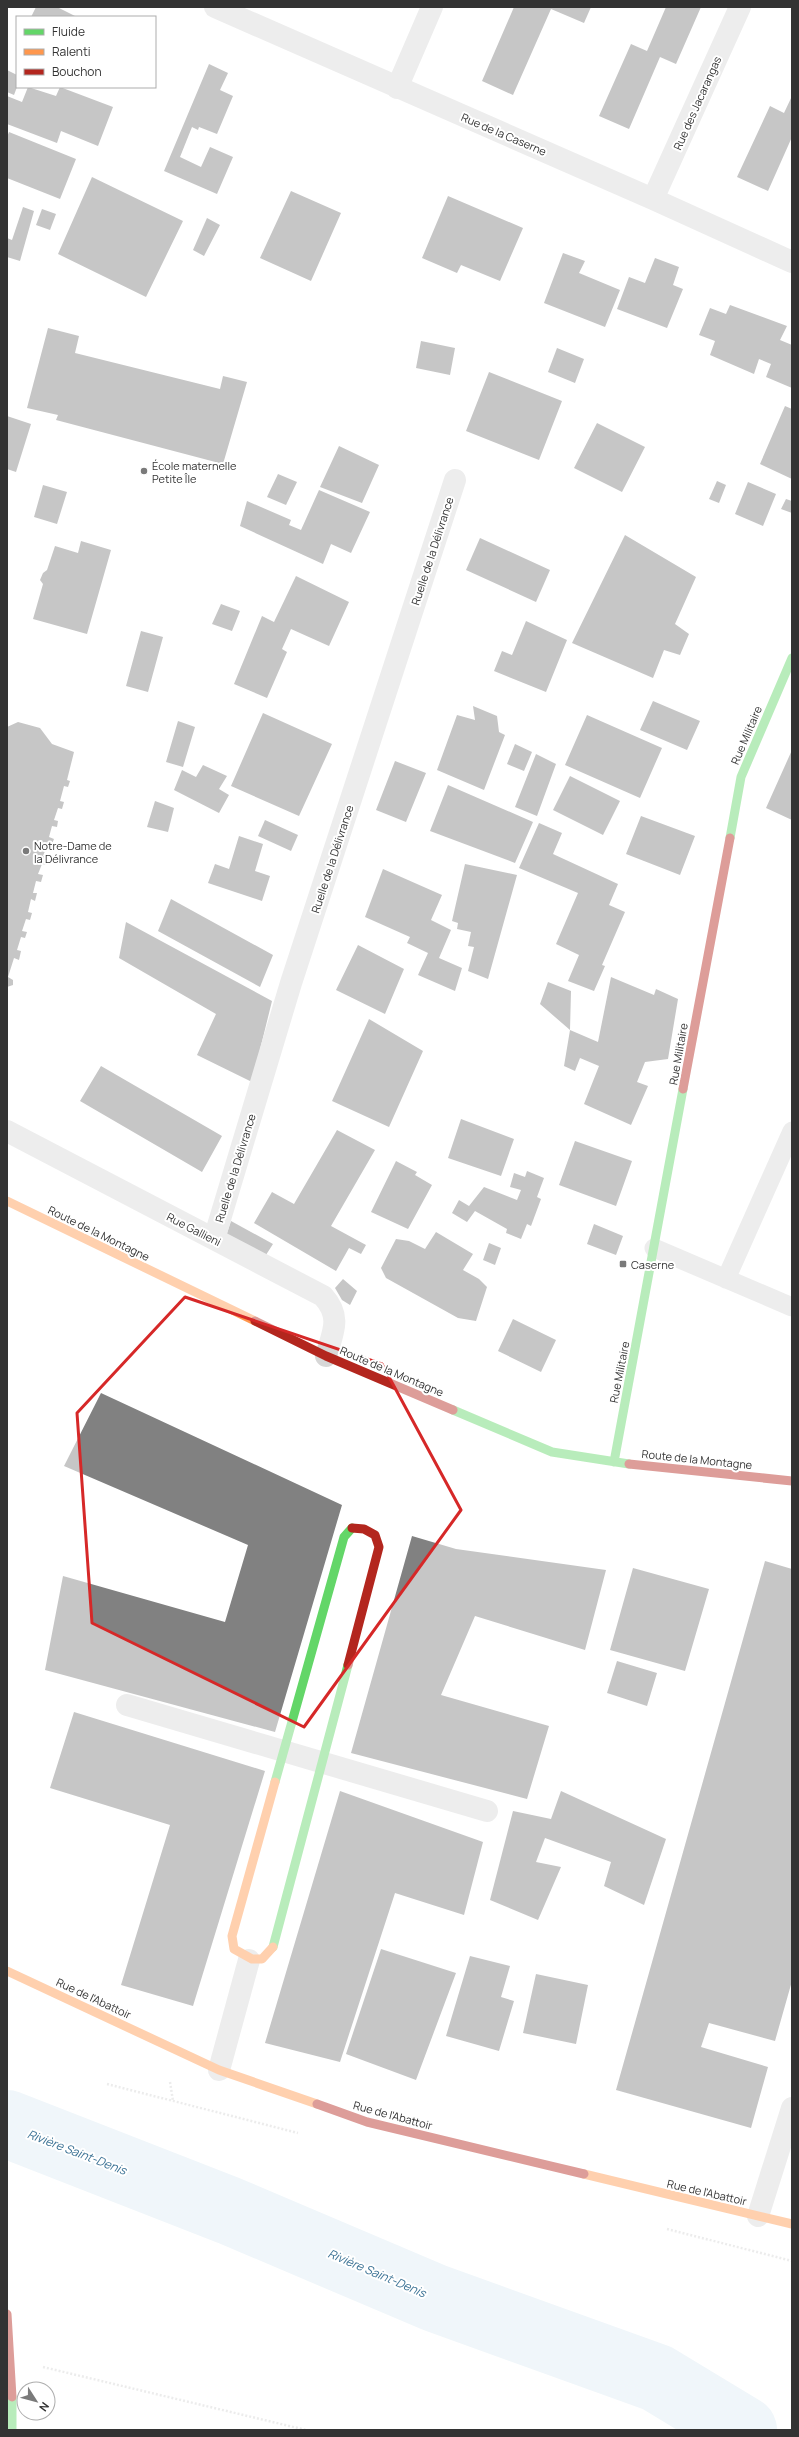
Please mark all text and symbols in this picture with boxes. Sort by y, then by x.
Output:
legend [16,16,156,88]
text: Fluide [52,23,85,40]
text: Ralenti [52,43,91,60]
street label: Rue des Jacarangas [670,54,725,152]
text: Bouchon [52,63,102,80]
street label: Rue de la Caserne [459,109,549,159]
place label: École maternelle Petite Île [152,458,237,486]
marker: École maternelle Petite Île [139,466,149,476]
street label: Ruelle de la Délivrance [407,494,457,607]
street label: Rue Militaire [727,703,765,767]
street label: Ruelle de la Délivrance [307,802,357,915]
place label: Notre-Dame de la Délivrance [34,838,112,866]
marker: Notre-Dame de la Délivrance [21,846,31,856]
street label: Rue Militaire [665,1021,691,1086]
street label: Ruelle de la Délivrance [211,1111,259,1224]
street label: Route de la Montagne [46,1202,153,1264]
street label: Rue Gallieni [164,1209,224,1249]
place label: Caserne [631,1257,675,1272]
marker: Caserne [618,1259,628,1269]
street label: Rue Militaire [606,1339,632,1404]
street label: Route de la Montagne [338,1342,447,1400]
street label: Route de la Montagne [641,1446,754,1472]
street label: Rue de l'Abattoir [54,1974,134,2022]
street label: Rue de l'Abattoir [352,2097,434,2133]
water label: Rivière Saint-Denis [25,2125,131,2179]
street label: Rue de l'Abattoir [666,2176,748,2208]
water label: Rivière Saint-Denis [325,2245,430,2302]
north arrow [16,2381,56,2421]
text: N [36,2400,53,2415]

